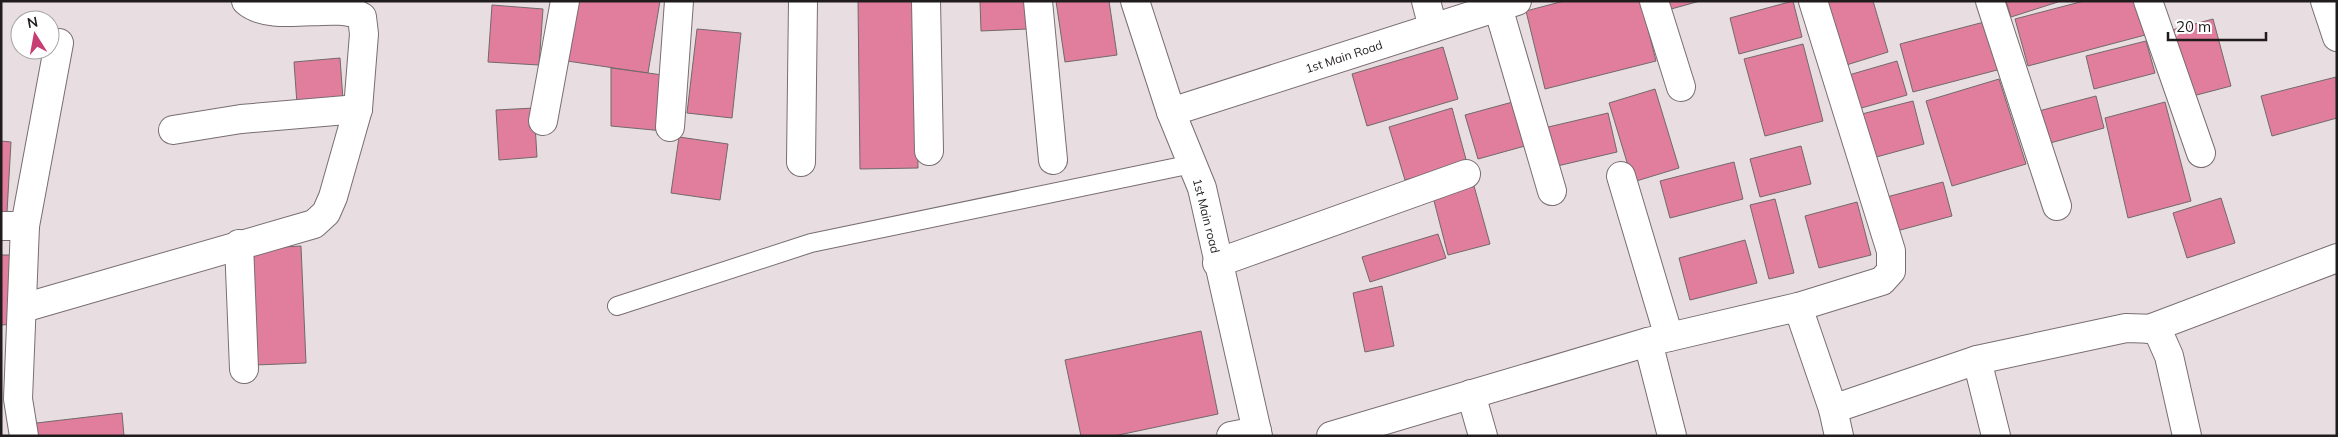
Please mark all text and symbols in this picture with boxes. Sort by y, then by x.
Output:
north arrow [10,10,60,60]
scale bar [2168,10,2266,42]
text: N [26,12,39,32]
text: 20 m [2176,17,2211,36]
street label: 1st Main Road [1303,37,1384,76]
street label: 1st Main road [1190,177,1223,255]

